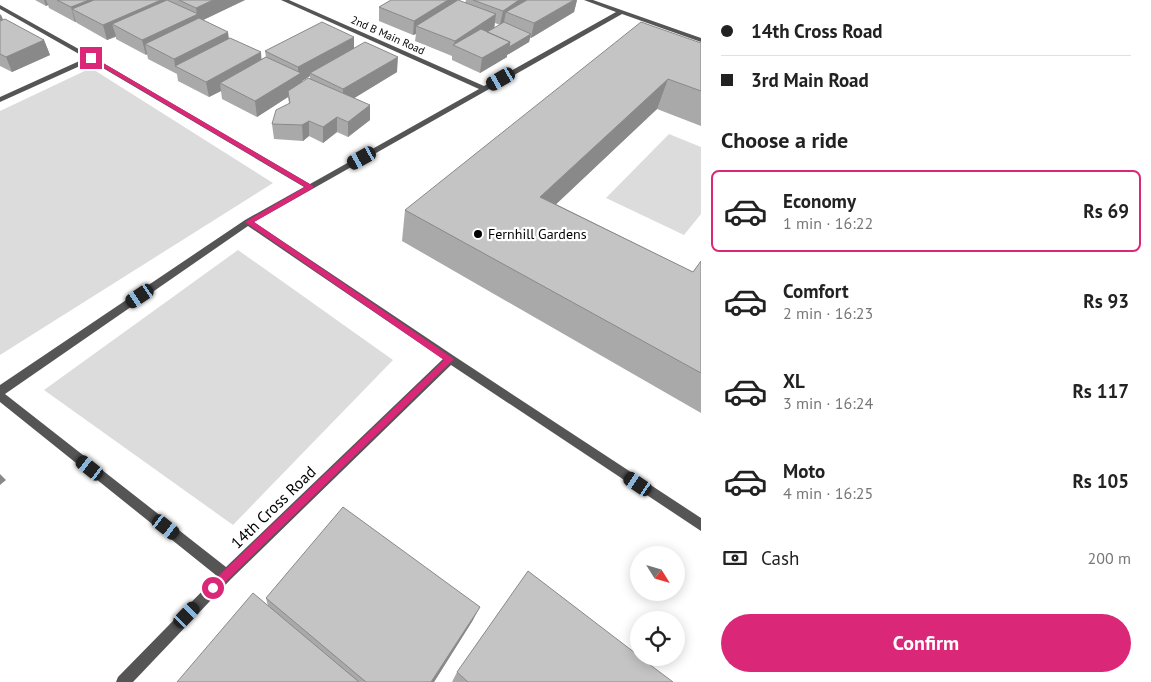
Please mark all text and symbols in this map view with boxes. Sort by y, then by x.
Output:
street label: 2nd B Main Road [349,12,427,58]
text: 14th Cross Road [751,19,883,43]
route end [80,47,102,69]
car [484,65,517,93]
text: 3rd Main Road [751,68,869,92]
text: Choose a ride [721,126,848,154]
car [345,144,378,172]
icon: car [723,189,768,234]
text: Economy [783,189,856,213]
text: Rs 69 [1083,199,1129,223]
text: 1 min · 16:22 [783,213,873,233]
place label: Fernhill Gardens [488,225,587,243]
marker: Fernhill Gardens [472,228,484,240]
icon: car [723,279,768,324]
text: Comfort [783,279,849,303]
car [123,281,156,311]
text: Rs 93 [1083,289,1129,313]
text: 2 min · 16:23 [783,303,873,323]
icon: car [723,369,768,414]
text: XL [783,369,805,393]
text: Rs 117 [1072,379,1129,403]
text: 3 min · 16:24 [783,393,873,413]
car [73,453,106,483]
icon: car [723,459,768,504]
text: Moto [783,459,825,483]
street label: 14th Cross Road [226,461,320,553]
car [621,469,654,499]
text: Rs 105 [1072,469,1129,493]
text: 4 min · 16:25 [783,483,873,503]
car [149,512,182,542]
icon: cash [721,544,749,572]
north arrow [630,546,685,601]
map controls [630,546,685,666]
text: Cash [761,546,799,570]
text: 200 m [1088,548,1131,568]
route start [202,577,224,599]
car [171,599,202,631]
button: locate [630,611,685,666]
button: Confirm [721,614,1131,672]

